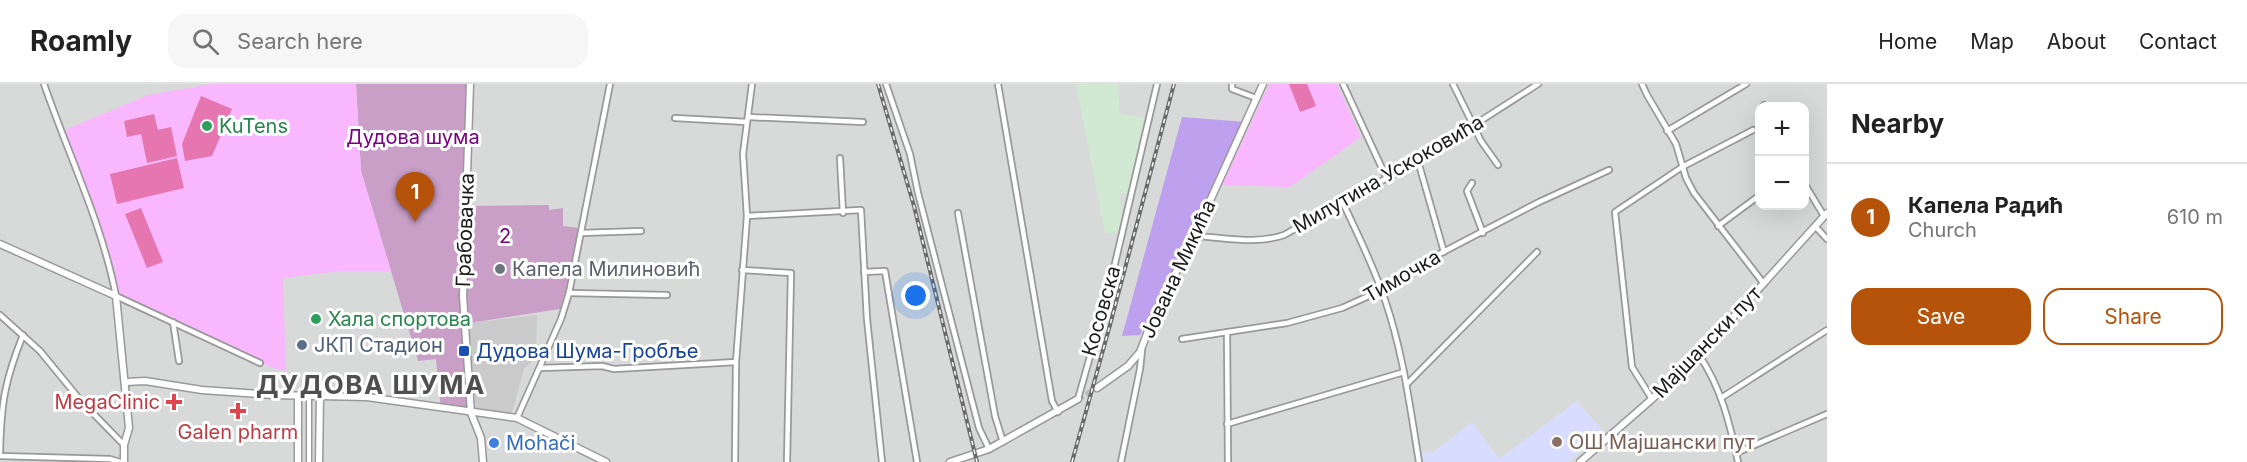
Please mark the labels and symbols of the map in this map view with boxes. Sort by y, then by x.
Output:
street label: Милутина Ускоковића [1288,110,1488,238]
place label: KuTens [219,114,288,138]
marker: KuTens [200,119,214,133]
park label: Дудова шума [346,125,480,149]
pin: 1 [396,172,434,222]
street label: Грабовачка [451,173,479,287]
street label: Јована Микића [1135,196,1221,342]
park label: 2 [499,224,511,248]
street label: Тимочка [1359,244,1445,308]
place label: Капела Милиновић [512,257,700,281]
marker: Капела Милиновић [493,262,507,276]
street label: Косовска [1077,263,1125,359]
your location [901,281,930,310]
street label: Мајшански пут [1648,281,1767,403]
place label: Хала спортова [328,307,471,331]
marker: Хала спортова [309,312,323,326]
place label: ЈКП Стадион [314,333,443,357]
marker: ЈКП Стадион [295,338,309,352]
place label: Дудова Шума-Гробље [476,339,698,363]
marker: Дудова Шума-Гробље [457,344,471,358]
district label: ДУДОВА ШУМА [256,369,486,400]
place label: MegaClinic [54,390,160,414]
marker: MegaClinic [165,393,183,411]
marker: Galen pharm [231,404,245,418]
place label: Galen pharm [178,420,298,444]
place label: ОШ Мајшански пут [1569,430,1755,454]
place label: Mohači [506,431,575,455]
marker: ОШ Мајшански пут [1550,435,1564,449]
marker: Mohači [487,436,501,450]

